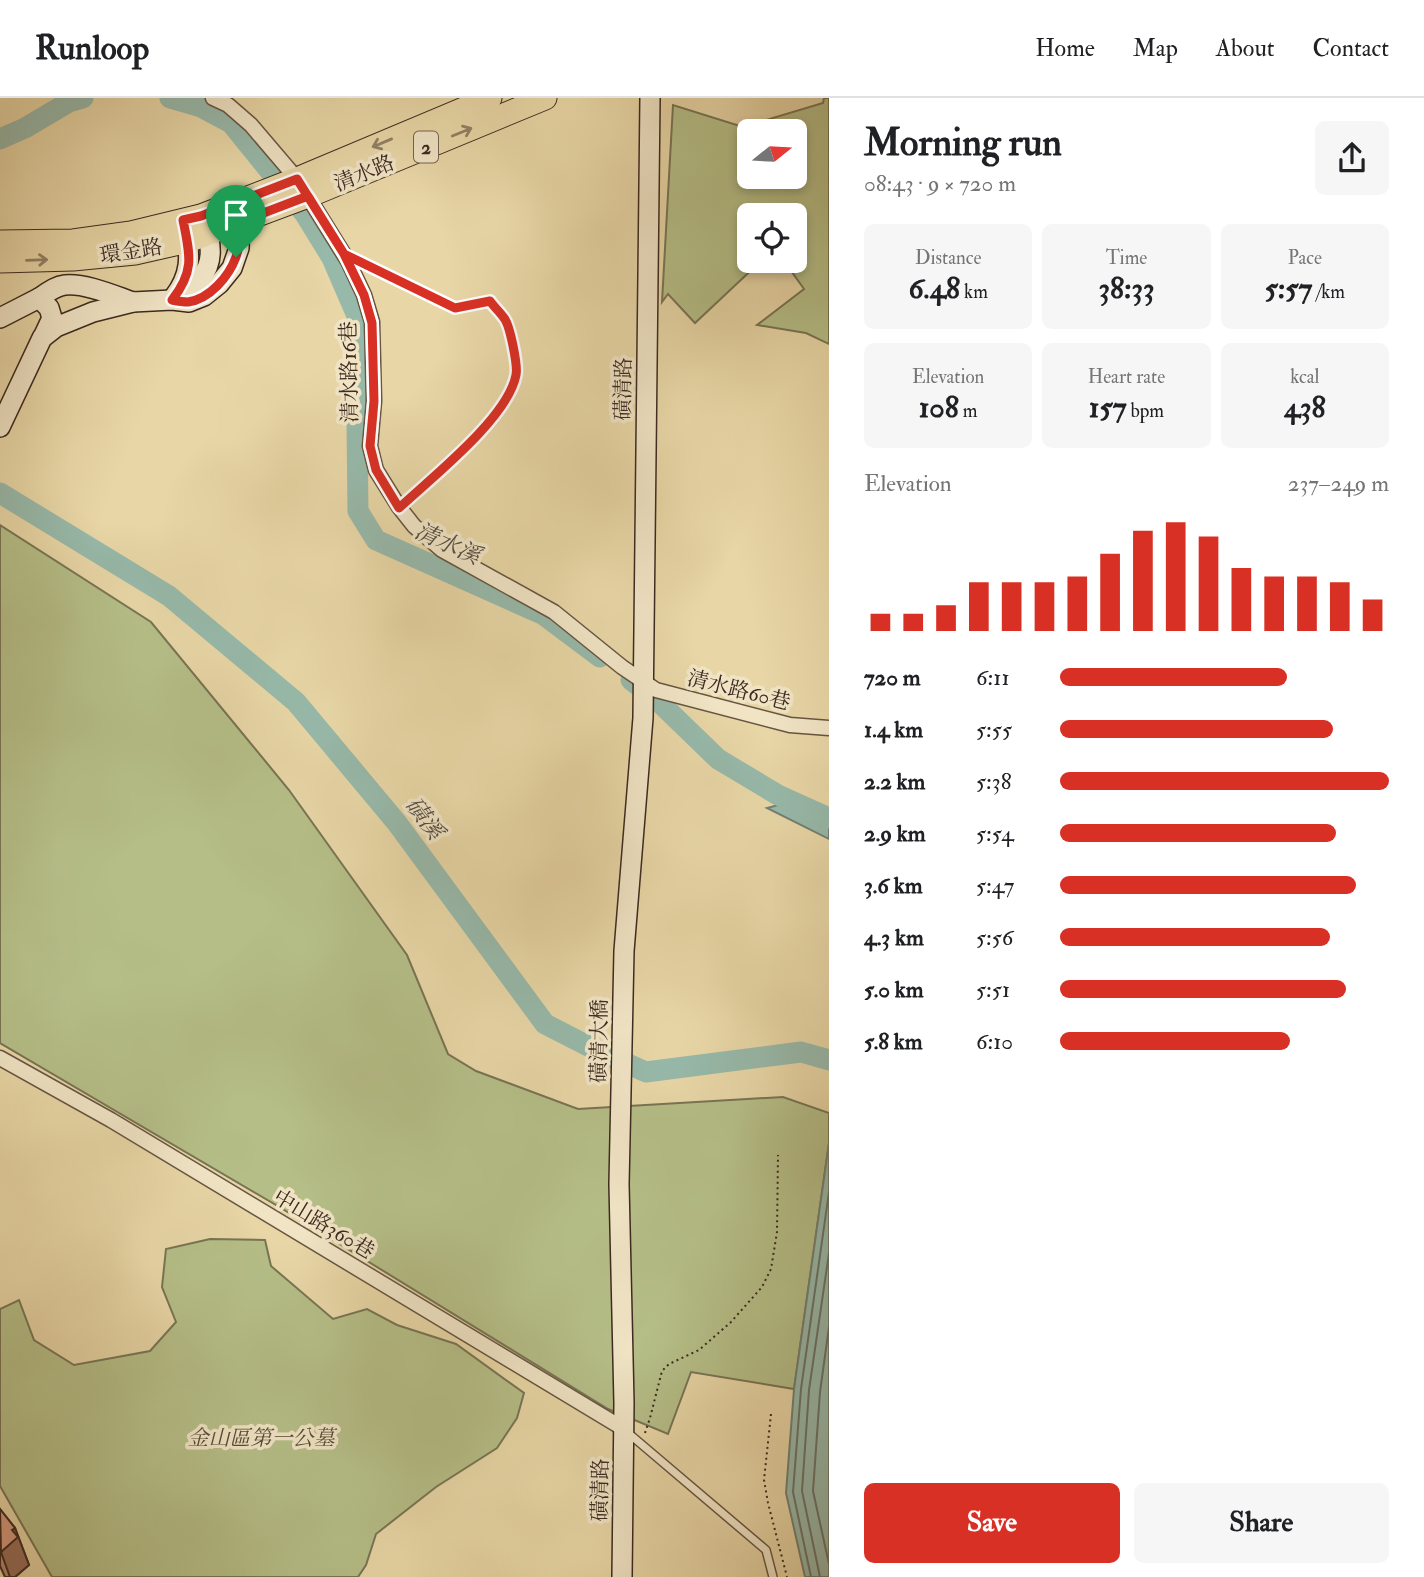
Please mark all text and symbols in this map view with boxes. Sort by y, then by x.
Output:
text: Runloop [35,28,149,69]
text: Home [1035,33,1095,64]
text: Map [1133,33,1178,64]
text: About [1216,33,1275,64]
text: Contact [1313,33,1389,64]
north arrow [737,119,807,189]
map controls [737,119,807,273]
text: Morning run [864,119,1062,167]
button: share [1315,121,1389,195]
one-way arrow [450,125,472,138]
road number: 2 [414,132,438,162]
one-way arrow [372,138,394,151]
street label: 清水路 [330,149,398,198]
text: 08:43 · 9 × 720 m [864,169,1016,198]
pin [206,185,266,257]
icon: arrive [217,196,255,234]
button: locate [737,203,807,273]
street label: 環金路 [98,233,164,270]
text: Distance [915,246,981,270]
text: Time [1106,246,1147,270]
text: Pace [1288,246,1322,270]
one-way arrow [25,254,48,267]
text: 6.48 [908,270,960,307]
text: 38:33 [1098,270,1155,307]
text: 5:57 [1265,270,1312,307]
text: km [960,280,988,304]
text: /km [1312,280,1345,304]
street label: 清水路16巷 [335,321,364,423]
street label: 磺清路 [609,357,638,421]
text: Elevation [912,365,984,389]
text: Heart rate [1088,365,1165,389]
text: kcal [1290,365,1319,389]
text: 108 [919,389,959,426]
text: 157 [1089,389,1126,426]
text: 438 [1284,389,1326,426]
text: m [959,399,978,423]
text: bpm [1126,399,1164,423]
text: Elevation [864,469,952,498]
text: 237–249 m [1288,469,1389,498]
water label: 清水溪 [410,516,488,572]
text: 720 m [864,663,921,692]
text: 6:11 [976,663,1010,692]
street label: 清水路60巷 [684,665,793,716]
text: 1.4 km [864,715,923,744]
text: 5:55 [976,715,1012,744]
text: 2.2 km [864,767,925,796]
text: 5:38 [976,767,1011,796]
water label: 磺溪 [399,791,452,848]
text: 2.9 km [864,819,926,848]
text: 5:54 [976,819,1014,848]
text: 3.6 km [864,871,923,900]
text: 5:47 [976,871,1014,900]
text: 4.3 km [864,923,924,952]
text: 5:56 [976,923,1013,952]
text: 5.0 km [864,975,924,1004]
text: 5:51 [976,975,1010,1004]
street label: 磺清大橋 [585,999,614,1083]
text: 5.8 km [864,1027,923,1056]
text: 6:10 [976,1027,1013,1056]
street label: 中山路360巷 [268,1184,379,1265]
park label: 金山區第一公墓 [188,1425,337,1452]
street label: 磺清路 [586,1458,615,1522]
button: Save [864,1483,1120,1563]
button: Share [1134,1483,1389,1563]

